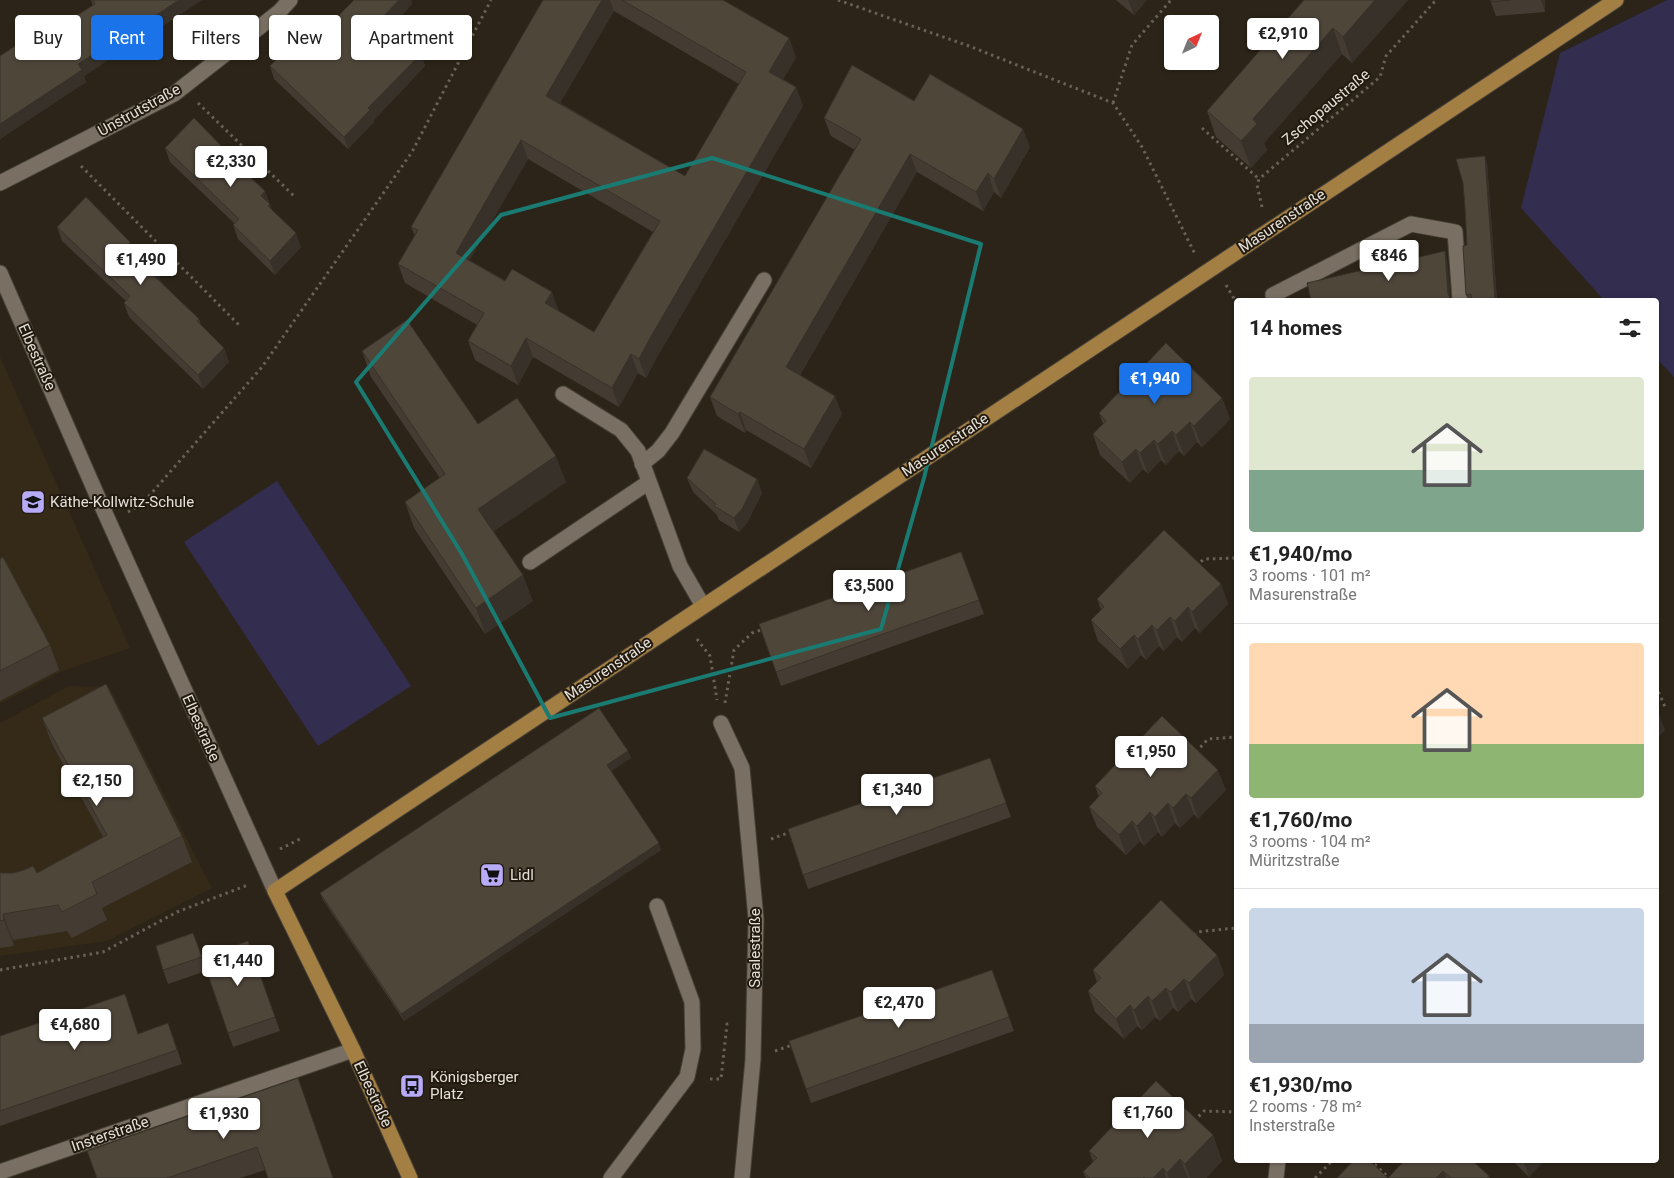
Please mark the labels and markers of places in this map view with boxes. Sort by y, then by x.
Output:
pin: €2,910 [1242,18,1324,60]
pin: €2,330 [190,146,272,188]
pin: €846 [1359,240,1419,282]
pin: €1,490 [100,244,182,286]
pin: €1,940 [1114,362,1196,405]
school or university icon: Käthe-Kollwitz-Schule [20,489,46,515]
place label: Käthe-Kollwitz-Schule [50,493,194,511]
pin: €3,500 [828,570,910,612]
pin: €1,950 [1110,736,1192,778]
pin: €2,150 [56,764,138,807]
pin: €1,340 [856,774,938,816]
supermarket icon: Lidl [479,862,505,888]
place label: Lidl [510,866,534,884]
pin: €1,440 [197,944,279,987]
pin: €2,470 [858,986,940,1029]
pin: €4,680 [34,1008,116,1051]
place label: Königsberger Platz [430,1068,519,1103]
bus stop icon: Königsberger Platz [399,1073,425,1099]
pin: €1,760 [1107,1096,1189,1139]
pin: €1,930 [183,1098,265,1140]

